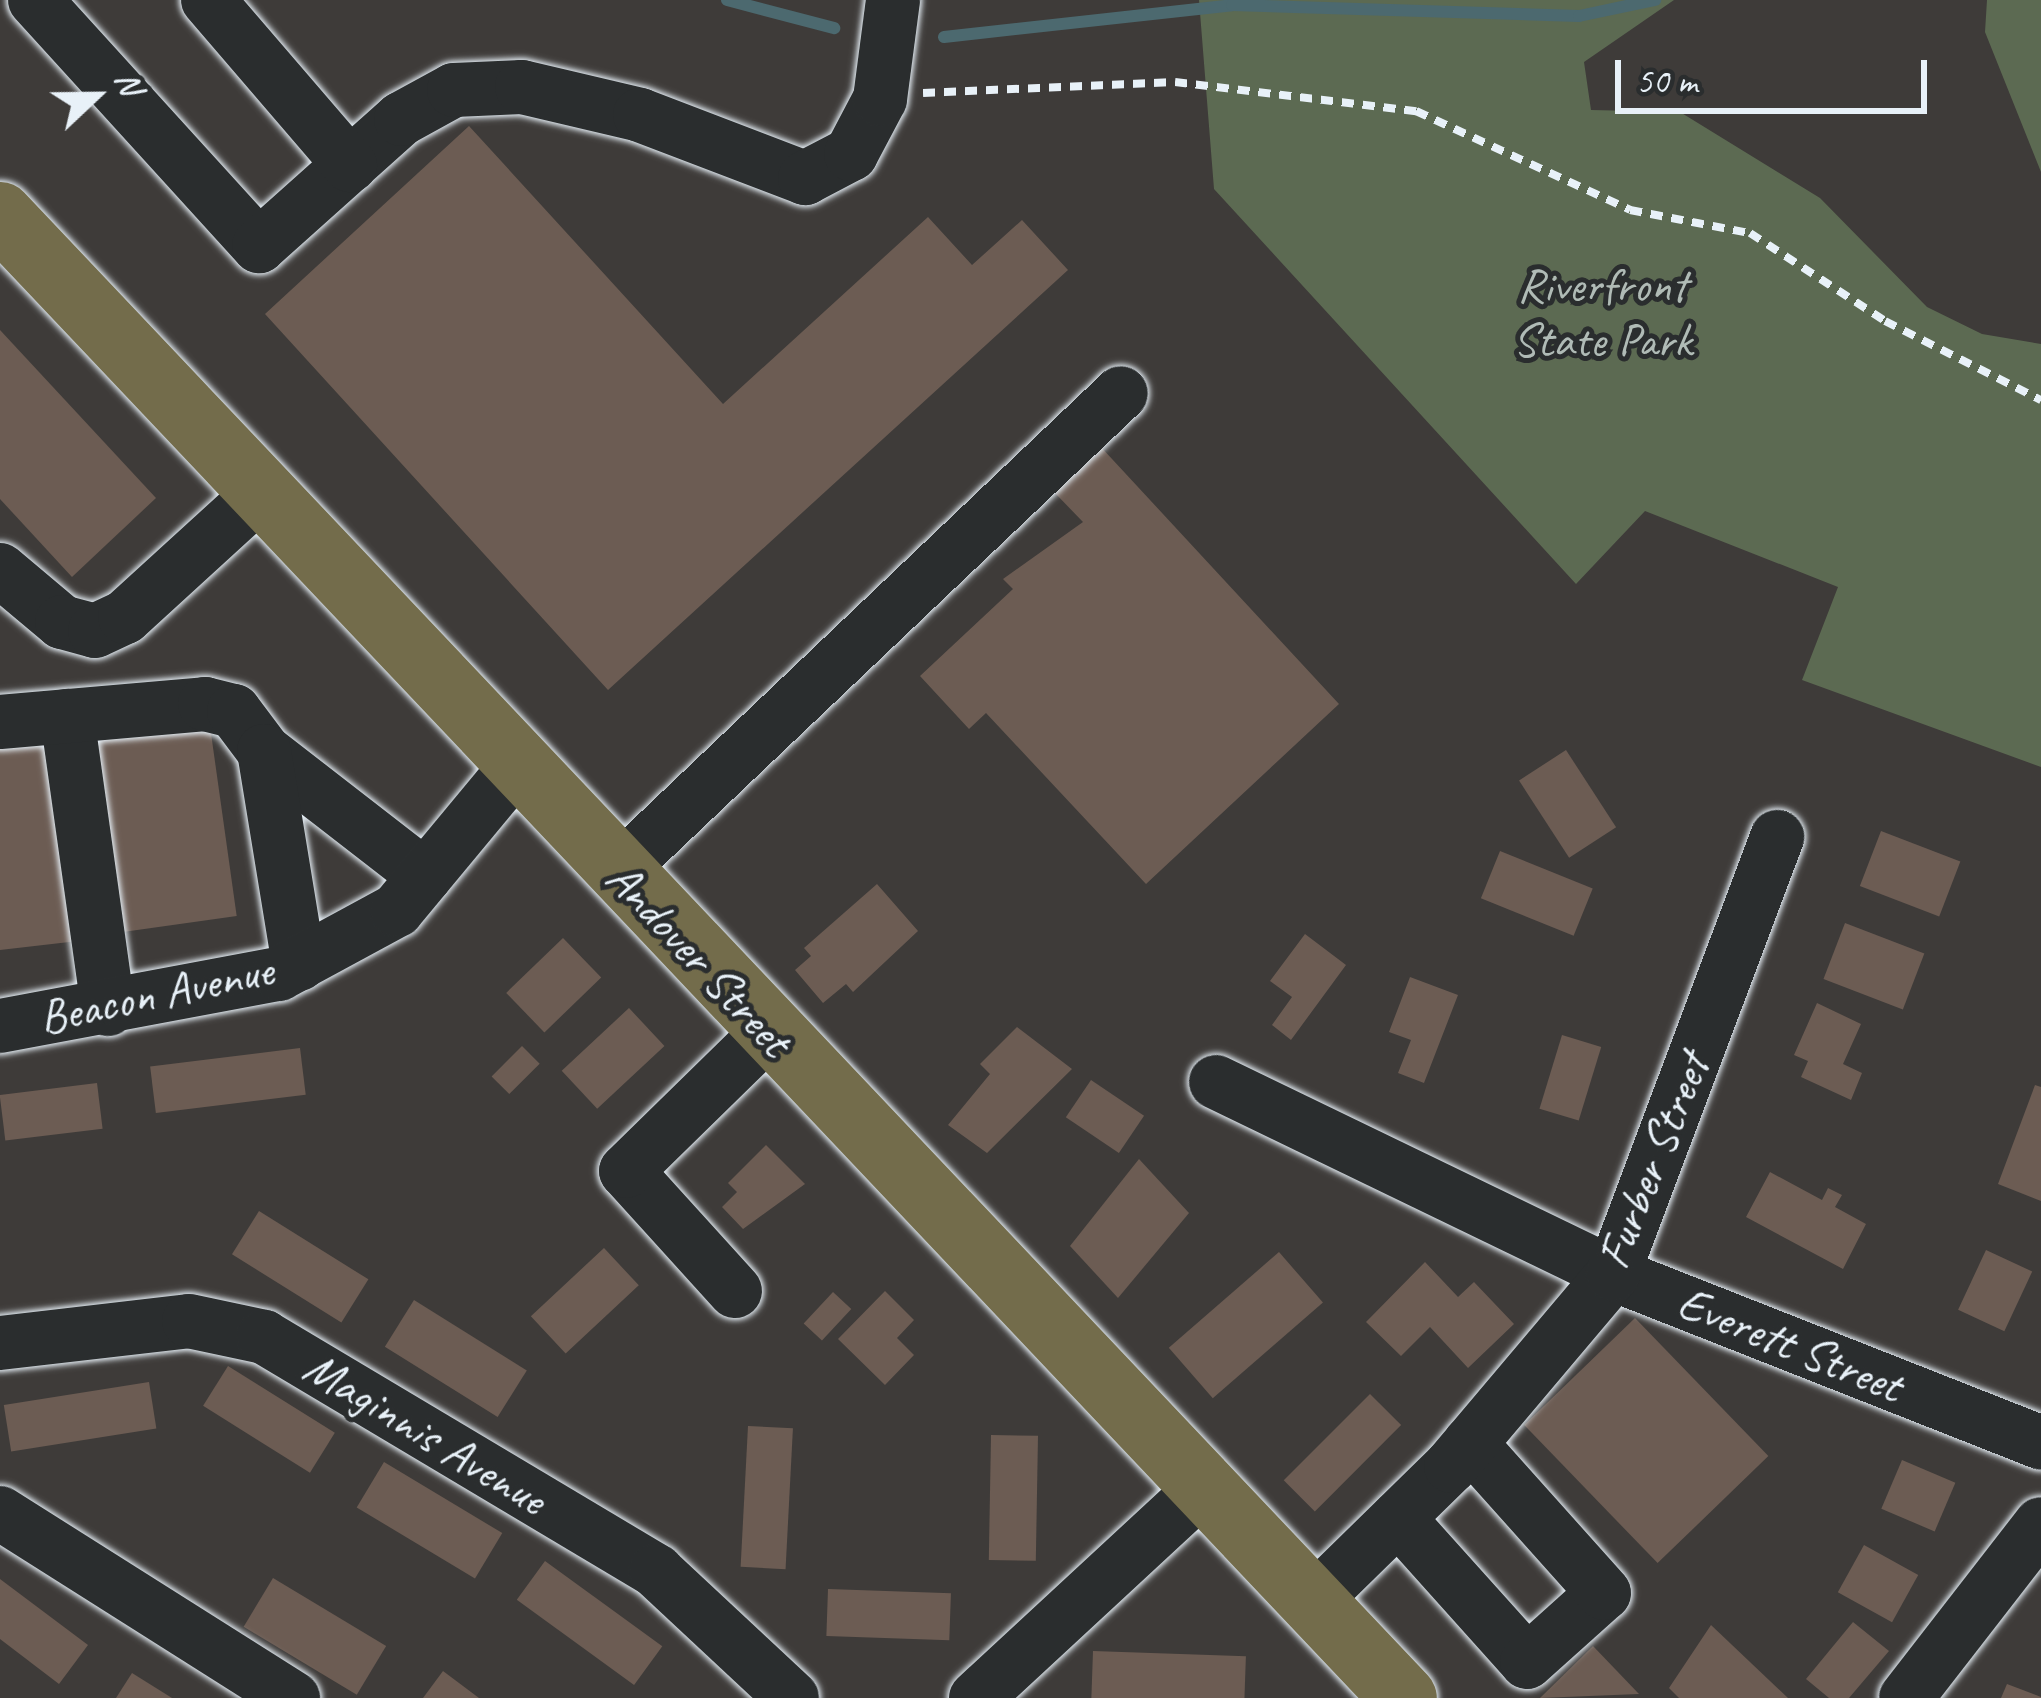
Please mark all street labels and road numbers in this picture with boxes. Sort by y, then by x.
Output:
street label: Andover Street [594,849,804,1069]
street label: Beacon Avenue [34,941,278,1047]
street label: Furber Street [1584,1045,1722,1277]
street label: Everett Street [1669,1273,1911,1415]
street label: Maginnis Avenue [294,1338,556,1528]

